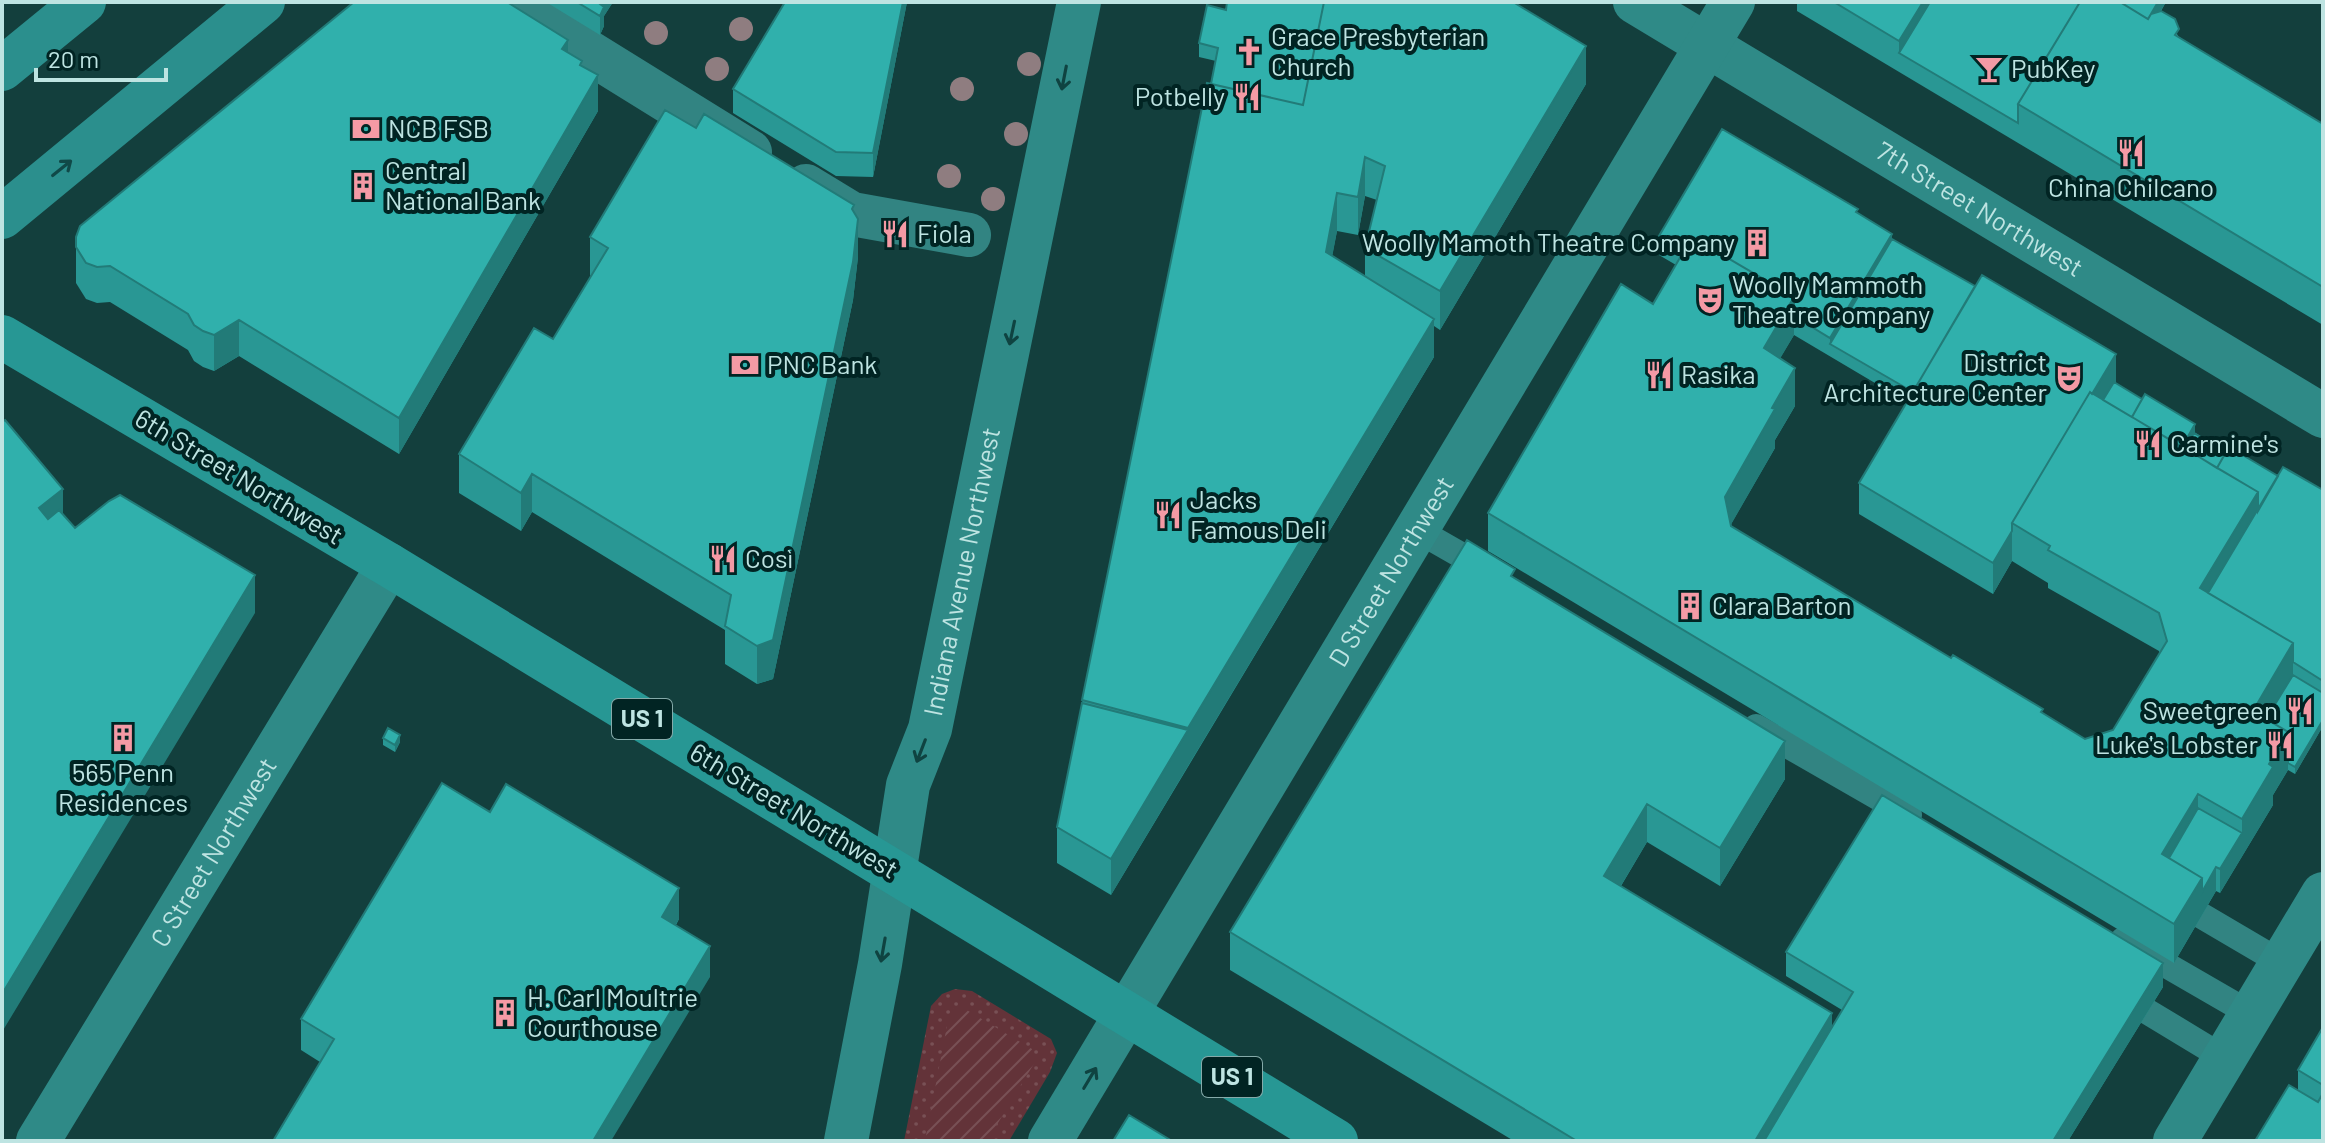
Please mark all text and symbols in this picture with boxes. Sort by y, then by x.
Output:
place label: Grace Presbyterian Church [1271,20,1485,81]
scale bar [36,32,166,82]
church icon: Grace Presbyterian Church [1234,37,1264,67]
text: 20 m [48,44,99,73]
place label: PubKey [2011,52,2096,83]
bar icon: PubKey [1974,54,2004,84]
one-way arrow [1055,65,1070,91]
place label: Potbelly [1135,80,1225,111]
restaurant icon: Potbelly [1232,82,1262,112]
place label: NCB FSB [388,112,489,143]
bank icon: NCB FSB [351,114,381,144]
street label: 7th Street Northwest [1871,134,2089,282]
restaurant icon: China Chilcano [2116,138,2146,168]
place label: Central National Bank [385,154,541,215]
one-way arrow [51,159,72,176]
building icon: Central National Bank [348,171,378,201]
place label: China Chilcano [2048,171,2214,202]
place label: Fiola [917,217,972,248]
restaurant icon: Fiola [880,219,910,249]
place label: Woolly Mamoth Theatre Company [1362,226,1735,257]
building icon: Woolly Mamoth Theatre Company [1742,228,1772,258]
place label: Woolly Mammoth Theatre Company [1732,268,1930,329]
theatre icon: Woolly Mammoth Theatre Company [1695,285,1725,315]
one-way arrow [1003,320,1018,345]
place label: District Architecture Center [1823,346,2048,407]
place label: PNC Bank [767,348,877,379]
bank icon: PNC Bank [730,350,760,380]
place label: Rasika [1681,358,1755,389]
restaurant icon: Rasika [1644,360,1674,390]
theatre icon: District Architecture Center [2054,363,2084,393]
street label: 6th Street Northwest [130,401,349,550]
street label: Indiana Avenue Northwest [916,425,1005,719]
place label: Carmine's [2170,427,2279,458]
restaurant icon: Carmine's [2133,429,2163,459]
street label: D Street Northwest [1321,470,1459,671]
place label: Jacks Famous Deli [1190,483,1327,544]
restaurant icon: Jacks Famous Deli [1153,500,1183,530]
place label: Così [745,542,793,573]
restaurant icon: Così [708,544,738,574]
place label: Clara Barton [1712,589,1851,620]
building icon: Clara Barton [1675,591,1705,621]
place label: Sweetgreen [2143,694,2278,725]
restaurant icon: Sweetgreen [2285,696,2315,726]
road number: US 1 [612,699,672,739]
building icon: 565 Penn Residences [108,723,138,753]
place label: Luke's Lobster [2095,728,2259,759]
restaurant icon: Luke's Lobster [2265,730,2295,760]
street label: 6th Street Northwest [685,735,904,884]
one-way arrow [913,738,927,763]
street label: C Street Northwest [143,751,282,952]
place label: 565 Penn Residences [58,756,188,817]
one-way arrow [874,937,889,962]
place label: H. Carl Moultrie Courthouse [527,981,698,1042]
building icon: H. Carl Moultrie Courthouse [490,998,520,1028]
road number: US 1 [1202,1057,1262,1097]
one-way arrow [1082,1067,1098,1090]

